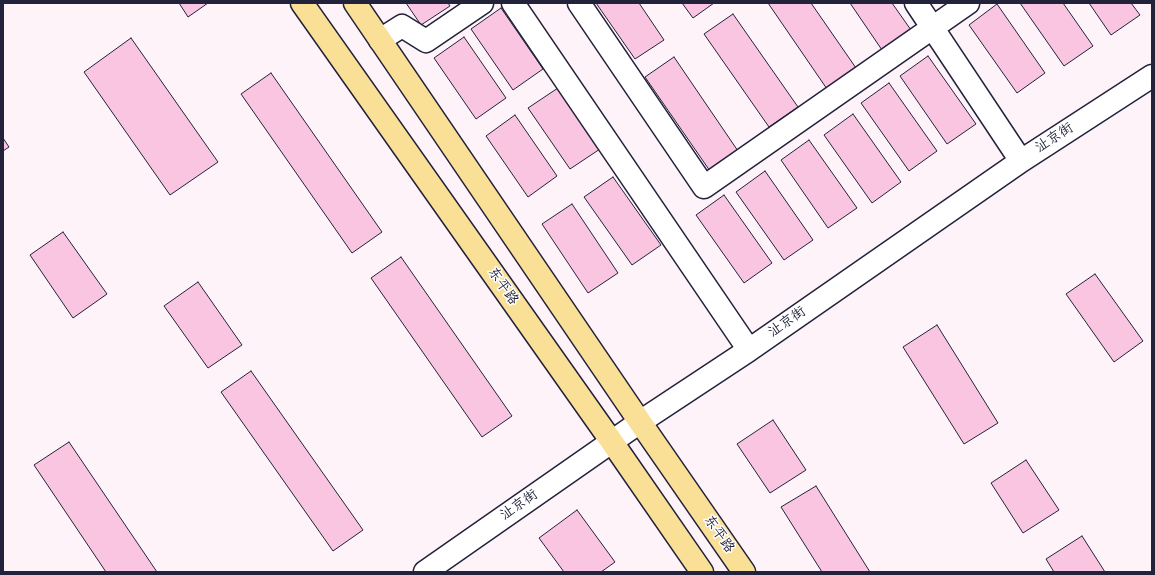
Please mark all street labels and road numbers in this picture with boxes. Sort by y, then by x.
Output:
street label: 沚京街 [1033,121,1077,157]
street label: 东平路 [483,265,521,309]
street label: 沚京街 [766,304,810,342]
street label: 沚京街 [498,487,542,525]
street label: 东平路 [699,513,737,557]

